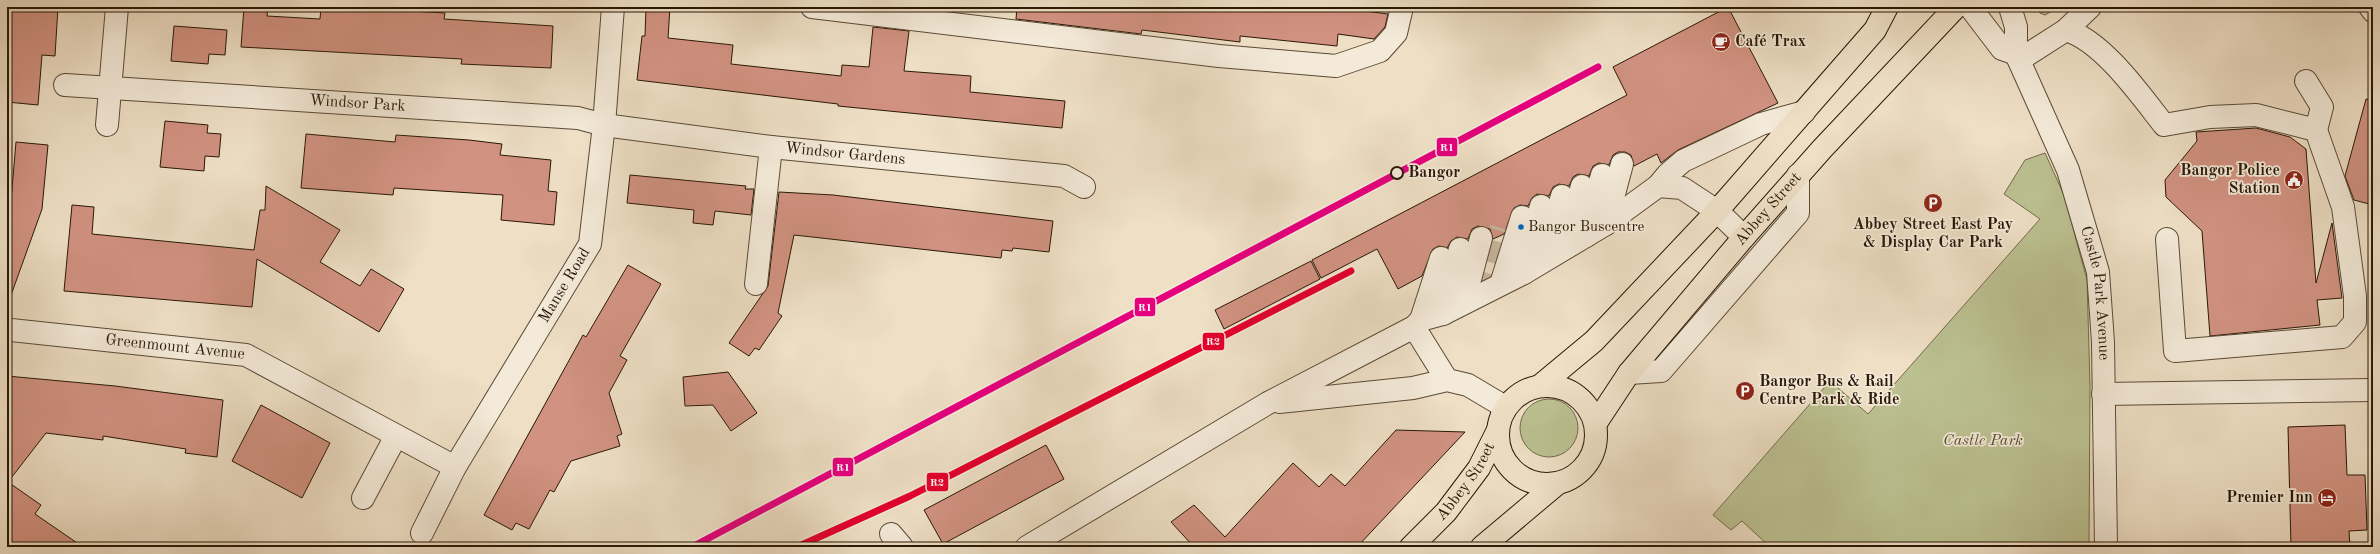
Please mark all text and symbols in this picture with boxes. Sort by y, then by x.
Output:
cafe icon: Café Trax [1710,31,1732,53]
place label: Café Trax [1735,34,1806,50]
street label: Windsor Park [309,93,406,115]
line badge: R1 [1436,137,1458,157]
street label: Windsor Gardens [784,140,906,168]
text: R1 [1440,143,1454,154]
place label: Bangor Police Station [2180,163,2280,197]
place label: Bangor [1408,165,1460,181]
marker: Bangor [1390,166,1404,180]
public building icon: Bangor Police Station [2283,169,2305,191]
street label: Abbey Street [1732,170,1805,249]
parking icon: Abbey Street East Pay & Display Car Park [1922,192,1944,214]
place label: Abbey Street East Pay & Display Car Park [1853,217,2013,251]
place label: Bangor Buscentre [1528,220,1645,235]
marker: Bangor Buscentre [1516,222,1526,232]
street label: Castle Park Avenue [2077,224,2111,360]
street label: Manse Road [536,245,594,326]
line badge: R1 [1134,297,1156,317]
text: R1 [1138,303,1152,314]
street label: Greenmount Avenue [104,332,246,363]
line badge: R2 [1202,332,1225,351]
text: R2 [1206,337,1220,348]
place label: Bangor Bus & Rail Centre Park & Ride [1759,374,1899,408]
parking icon: Bangor Bus & Rail Centre Park & Ride [1734,380,1756,402]
park label: Castle Park [1943,433,2023,449]
street label: Abbey Street [1434,440,1499,524]
line badge: R1 [832,457,854,477]
text: R1 [836,463,850,474]
line badge: R2 [926,472,949,492]
text: R2 [930,478,944,489]
hotel icon: Premier Inn [2316,487,2338,509]
place label: Premier Inn [2226,490,2313,506]

